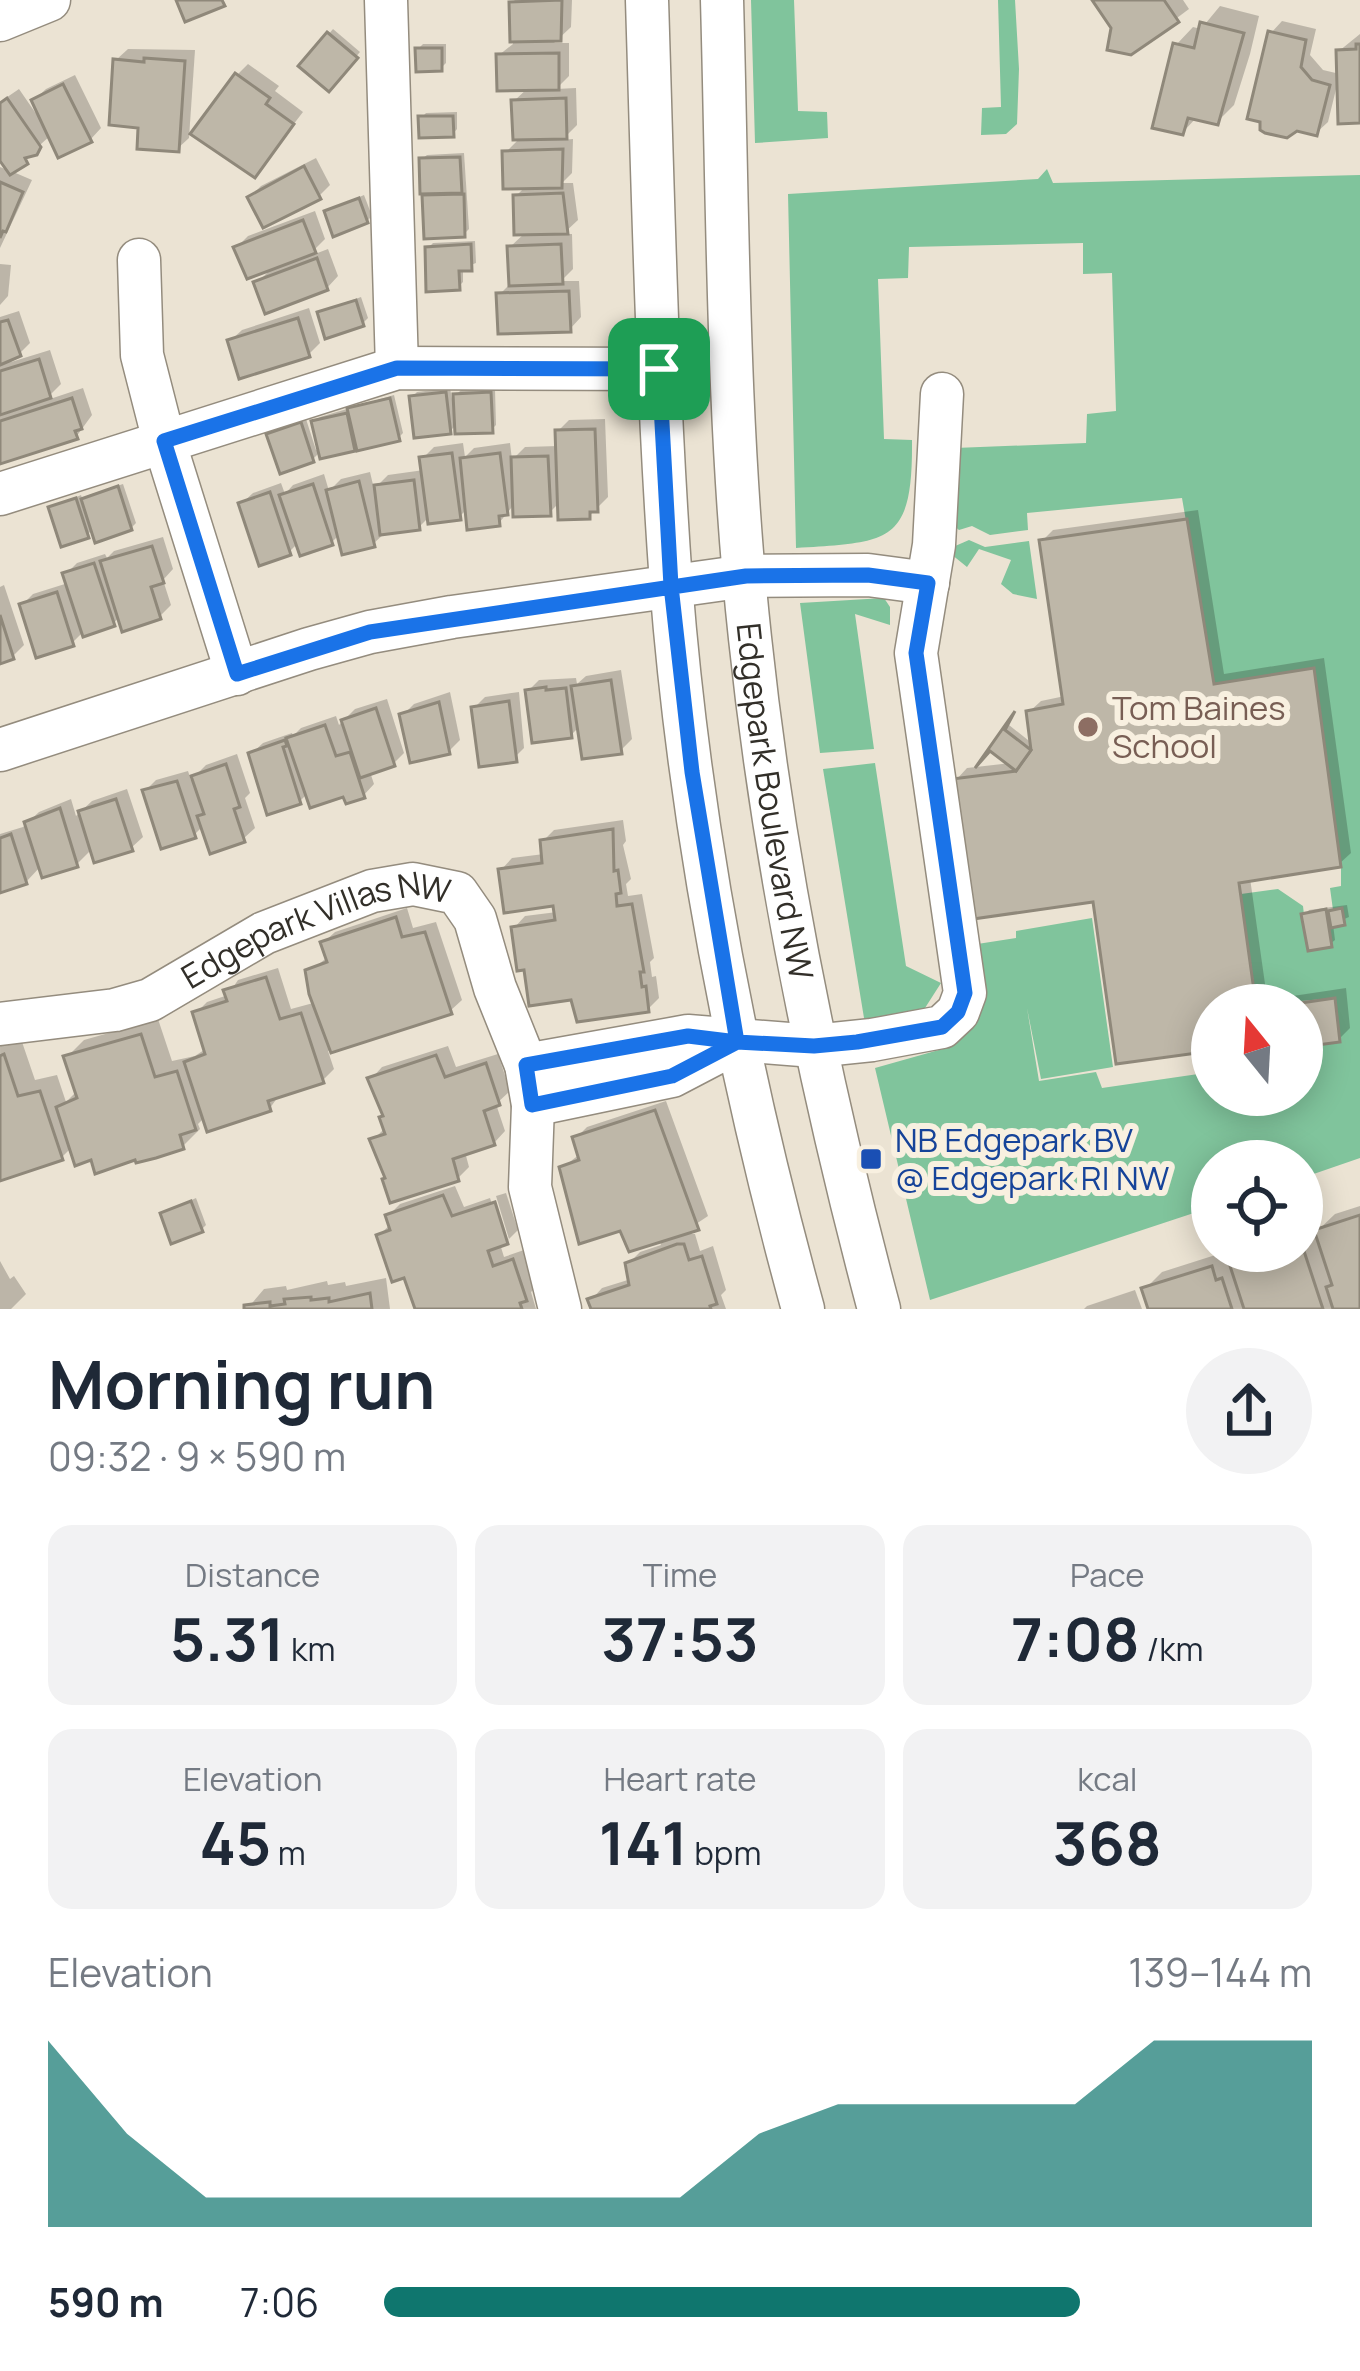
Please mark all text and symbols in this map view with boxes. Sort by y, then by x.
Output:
pin [608,318,710,420]
icon: arrive [626,336,692,402]
street label: Edgepark Boulevard NW [727,621,825,984]
place label: Tom Baines School [1112,685,1286,768]
marker: Tom Baines School [1075,714,1101,740]
street label: Edgepark Villas NW [173,860,455,999]
north arrow [1191,984,1323,1116]
map controls [1191,984,1323,1272]
place label: NB Edgepark BV @ Edgepark RI NW [895,1117,1170,1200]
button: locate [1191,1140,1323,1272]
marker: NB Edgepark BV @ Edgepark RI NW [858,1146,884,1172]
text: Morning run [48,1339,435,1429]
button: share [1186,1348,1312,1474]
text: 09:32 · 9 × 590 m [48,1429,346,1483]
text: Distance [185,1552,320,1597]
text: Time [643,1552,717,1597]
text: Pace [1070,1552,1145,1597]
text: 5.31 [170,1597,284,1679]
text: 37:53 [601,1597,759,1679]
text: 7:08 [1011,1597,1140,1679]
text: km [284,1626,335,1671]
text: /km [1140,1626,1204,1671]
text: Elevation [183,1756,322,1801]
text: Heart rate [603,1756,757,1801]
text: kcal [1077,1756,1137,1801]
text: 45 [200,1801,271,1883]
text: 141 [599,1801,688,1883]
text: 368 [1053,1801,1162,1883]
text: m [271,1830,306,1875]
text: bpm [688,1830,761,1875]
text: Elevation [48,1945,213,1999]
text: 139–144 m [1128,1945,1312,1999]
text: 590 m [48,2275,164,2329]
text: 7:06 [240,2275,319,2329]

